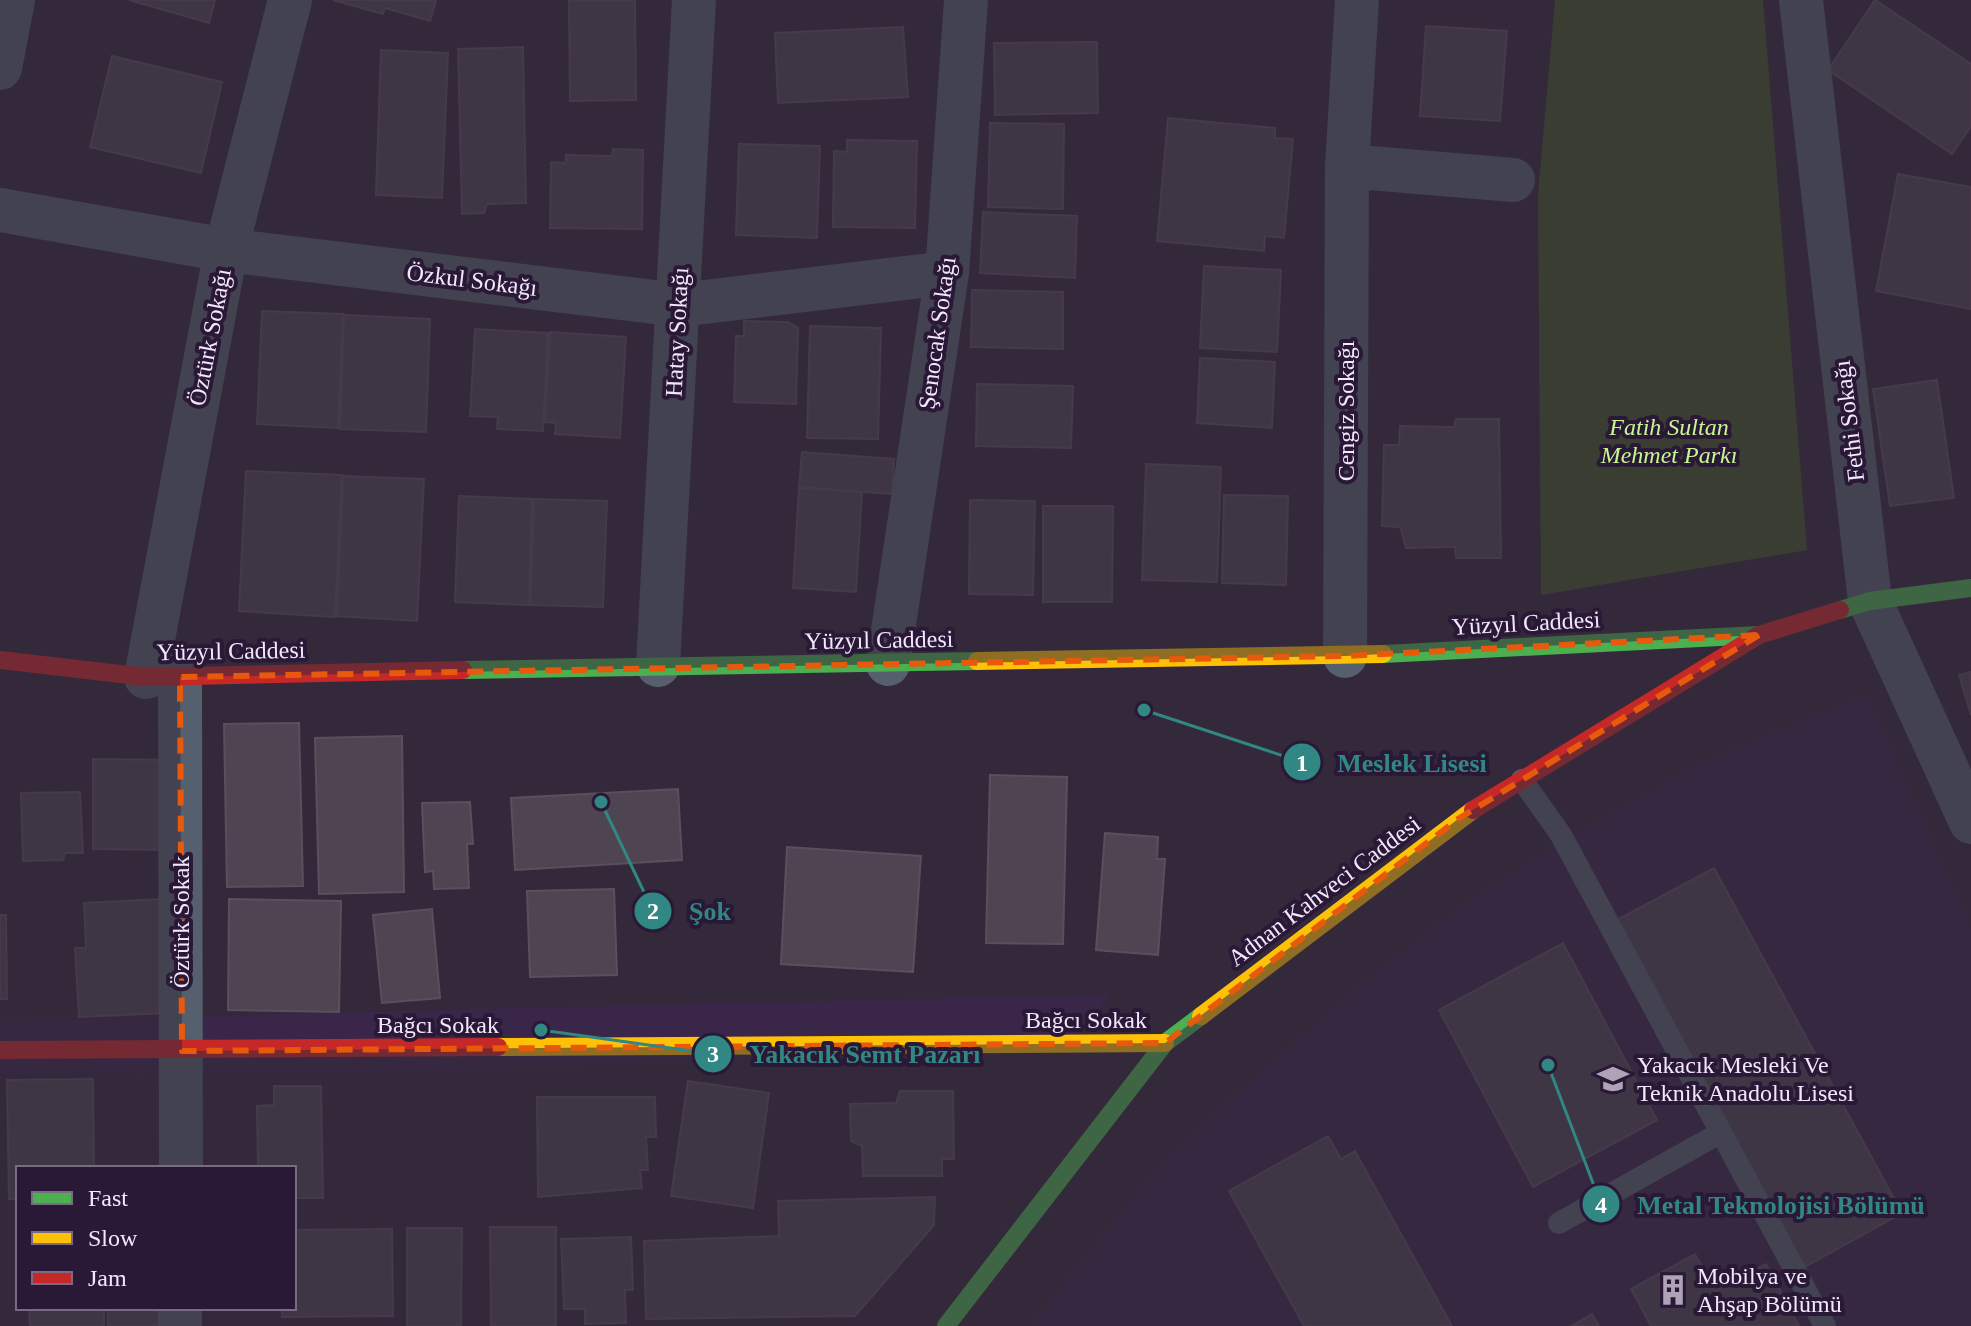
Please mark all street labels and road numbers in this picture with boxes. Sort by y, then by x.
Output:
street label: Şenocak Sokağı [913,255,961,411]
street label: Özkul Sokağı [405,259,539,301]
street label: Öztürk Sokağı [184,266,236,408]
street label: Hatay Sokağı [661,266,693,398]
street label: Cengiz Sokağı [1333,340,1359,481]
street label: Fethi Sokağı [1829,359,1869,483]
street label: Yüzyıl Caddesi [1451,606,1601,640]
street label: Yüzyıl Caddesi [804,626,954,654]
street label: Yüzyıl Caddesi [156,637,306,665]
street label: Adnan Kahveci Caddesi [1223,810,1425,972]
street label: Öztürk Sokak [168,856,194,988]
street label: Bağcı Sokak [1025,1007,1147,1033]
street label: Bağcı Sokak [377,1012,499,1038]

